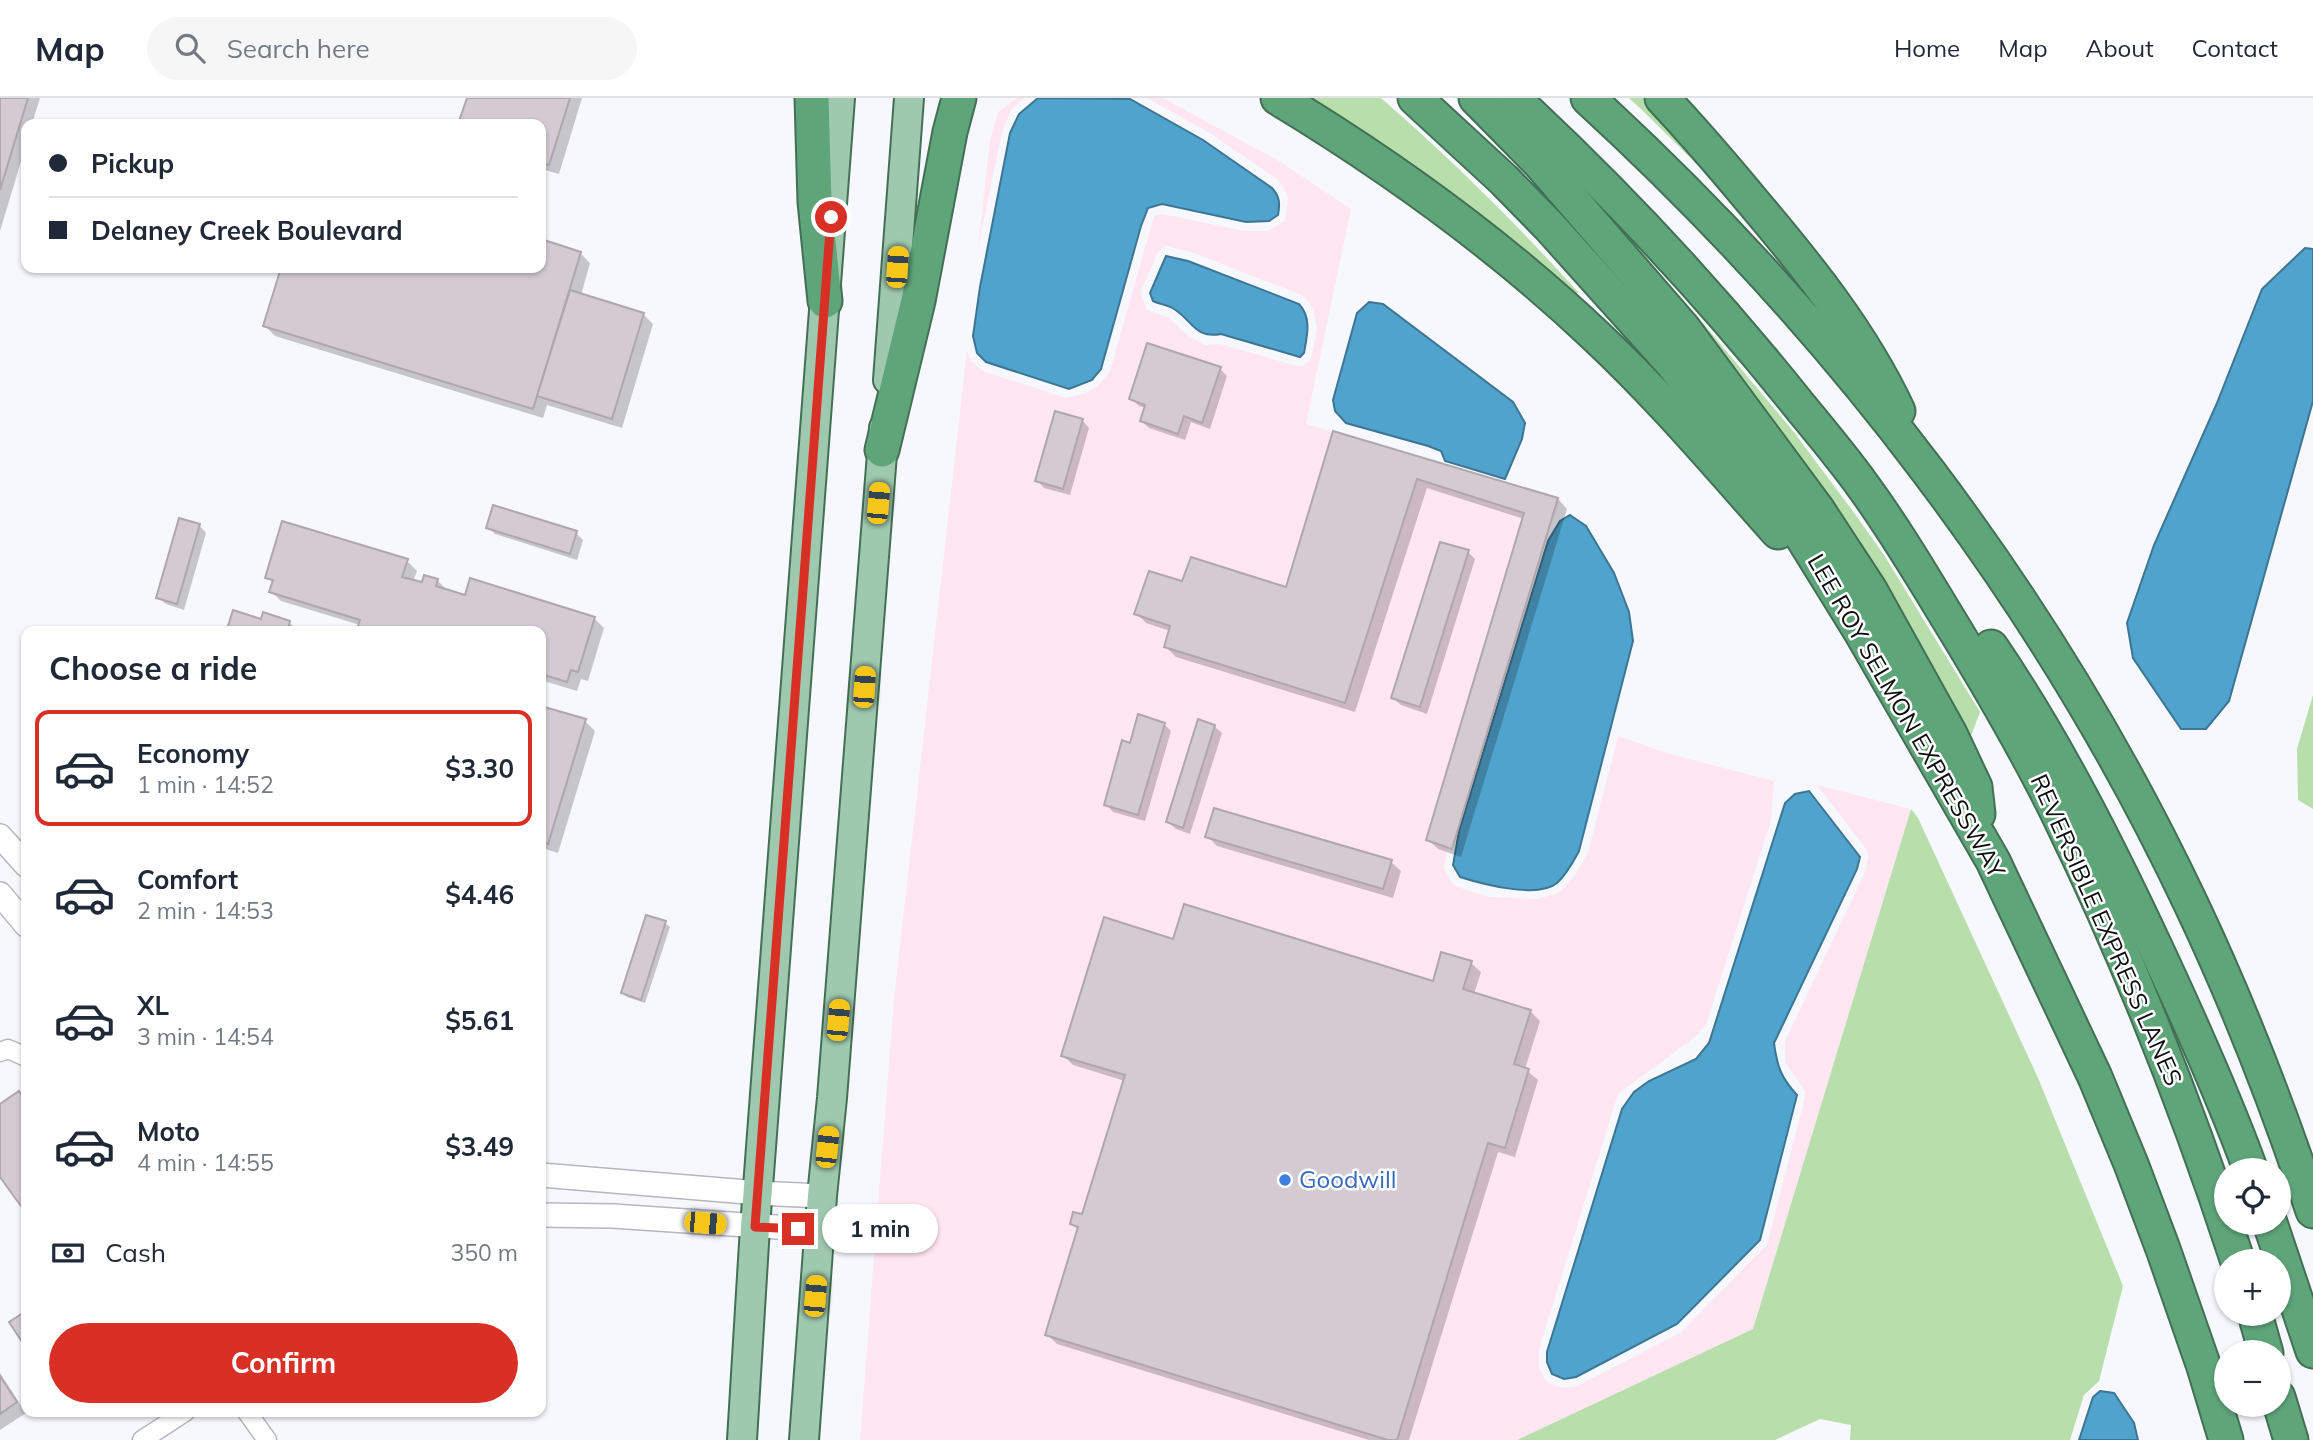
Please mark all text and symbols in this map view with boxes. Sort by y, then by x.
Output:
search box [147,17,637,80]
text: Map [35,28,105,69]
icon: search [171,29,209,67]
text: Search here [227,32,370,65]
text: Home [1894,33,1960,63]
text: Map [1998,33,2048,63]
text: About [2086,33,2154,63]
text: Contact [2192,33,2278,63]
text: Pickup [91,147,174,180]
route start [815,201,847,233]
text: Delaney Creek Boulevard [91,214,403,247]
car [886,245,909,289]
car [866,481,891,525]
street label: LEE ROY SELMON EXPRESSWAY [1802,548,2012,883]
text: Choose a ride [49,648,257,688]
car [853,665,876,709]
icon: car [53,737,116,800]
text: Economy [137,737,249,770]
text: $3.30 [445,752,514,785]
street label: REVERSIBLE EXPRESS LANES [2025,769,2189,1090]
text: 1 min · 14:52 [137,770,274,799]
icon: car [53,863,116,926]
text: Comfort [137,863,238,896]
text: $4.46 [445,878,514,911]
text: 2 min · 14:53 [137,896,274,925]
icon: car [53,989,116,1052]
text: XL [137,989,169,1022]
car [826,998,851,1042]
text: $5.61 [445,1004,514,1037]
text: 3 min · 14:54 [137,1022,274,1051]
icon: car [53,1115,116,1178]
text: Moto [137,1115,200,1148]
car [815,1125,840,1169]
text: $3.49 [445,1130,514,1163]
text: 4 min · 14:55 [137,1148,274,1177]
map controls [2214,1158,2291,1417]
button: locate [2214,1158,2291,1235]
place label: Goodwill [1299,1164,1396,1194]
marker: Goodwill [1277,1172,1293,1188]
callout: 1 min [822,1204,938,1254]
car [684,1211,727,1235]
route end [782,1213,814,1245]
text: 1 min [850,1214,910,1243]
icon: cash [49,1234,87,1272]
text: Cash [105,1236,166,1269]
text: 350 m [450,1238,518,1267]
button: + [2214,1249,2291,1326]
car [803,1274,828,1318]
button: Confirm [49,1323,518,1403]
button: − [2214,1340,2291,1417]

